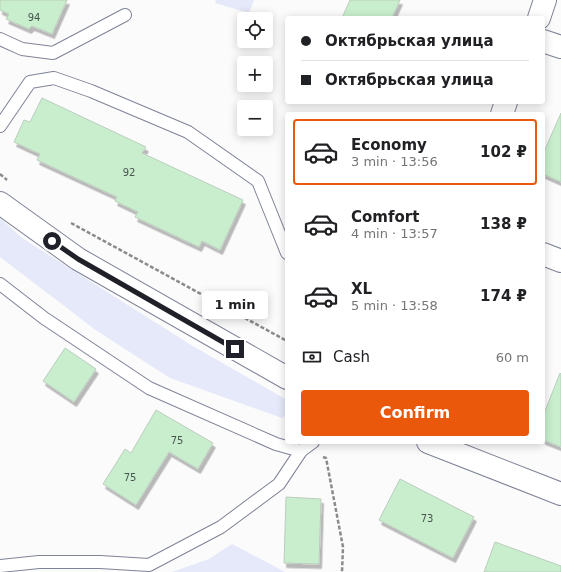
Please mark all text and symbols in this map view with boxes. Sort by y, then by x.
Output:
house number: 94 [28,12,40,23]
map controls [237,12,273,136]
button: locate [237,12,273,48]
text: Октябрьская улица [325,32,494,50]
button: + [237,56,273,92]
text: Октябрьская улица [325,71,494,89]
button: − [237,100,273,136]
icon: car [303,134,339,170]
text: Economy [351,136,427,154]
text: 102 ₽ [480,143,527,161]
text: 3 min · 13:56 [351,154,438,169]
house number: 92 [123,167,135,178]
icon: car [303,206,339,242]
text: Comfort [351,208,419,226]
text: 138 ₽ [480,215,527,233]
text: 4 min · 13:57 [351,226,438,241]
route start [43,232,61,250]
icon: car [303,278,339,314]
text: XL [351,280,372,298]
text: 174 ₽ [480,287,527,305]
callout: 1 min [202,291,268,319]
text: 1 min [215,297,255,312]
text: 5 min · 13:58 [351,298,438,313]
route end [226,340,244,358]
icon: cash [301,346,323,368]
text: Cash [333,348,370,366]
text: 60 m [496,350,529,365]
button: Confirm [301,390,529,436]
house number: 75 [171,435,183,446]
house number: 75 [124,472,136,483]
house number: 73 [421,513,433,524]

